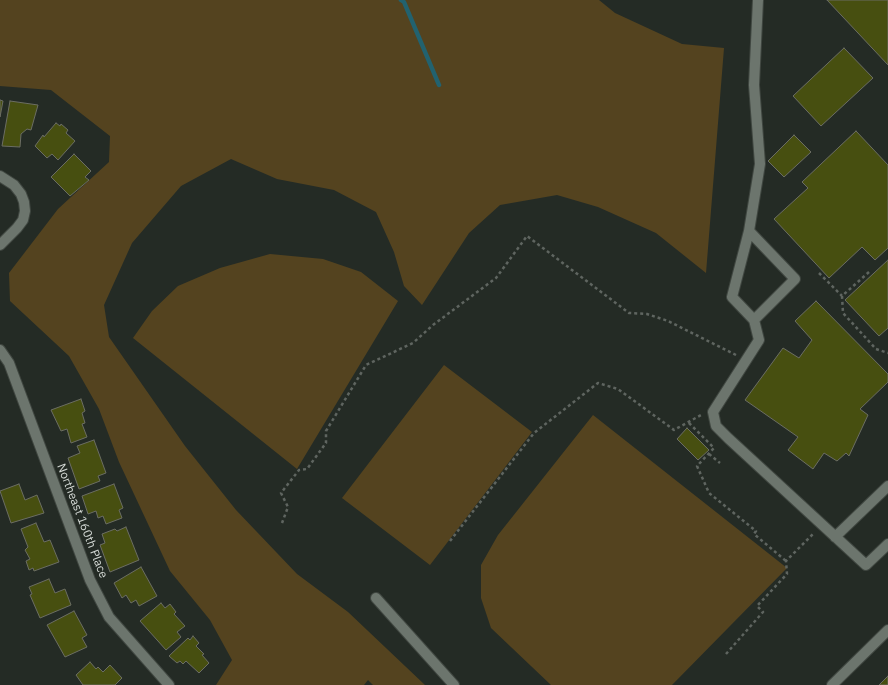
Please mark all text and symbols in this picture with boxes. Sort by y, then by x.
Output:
street label: Northeast 160th Place [54,462,110,580]

